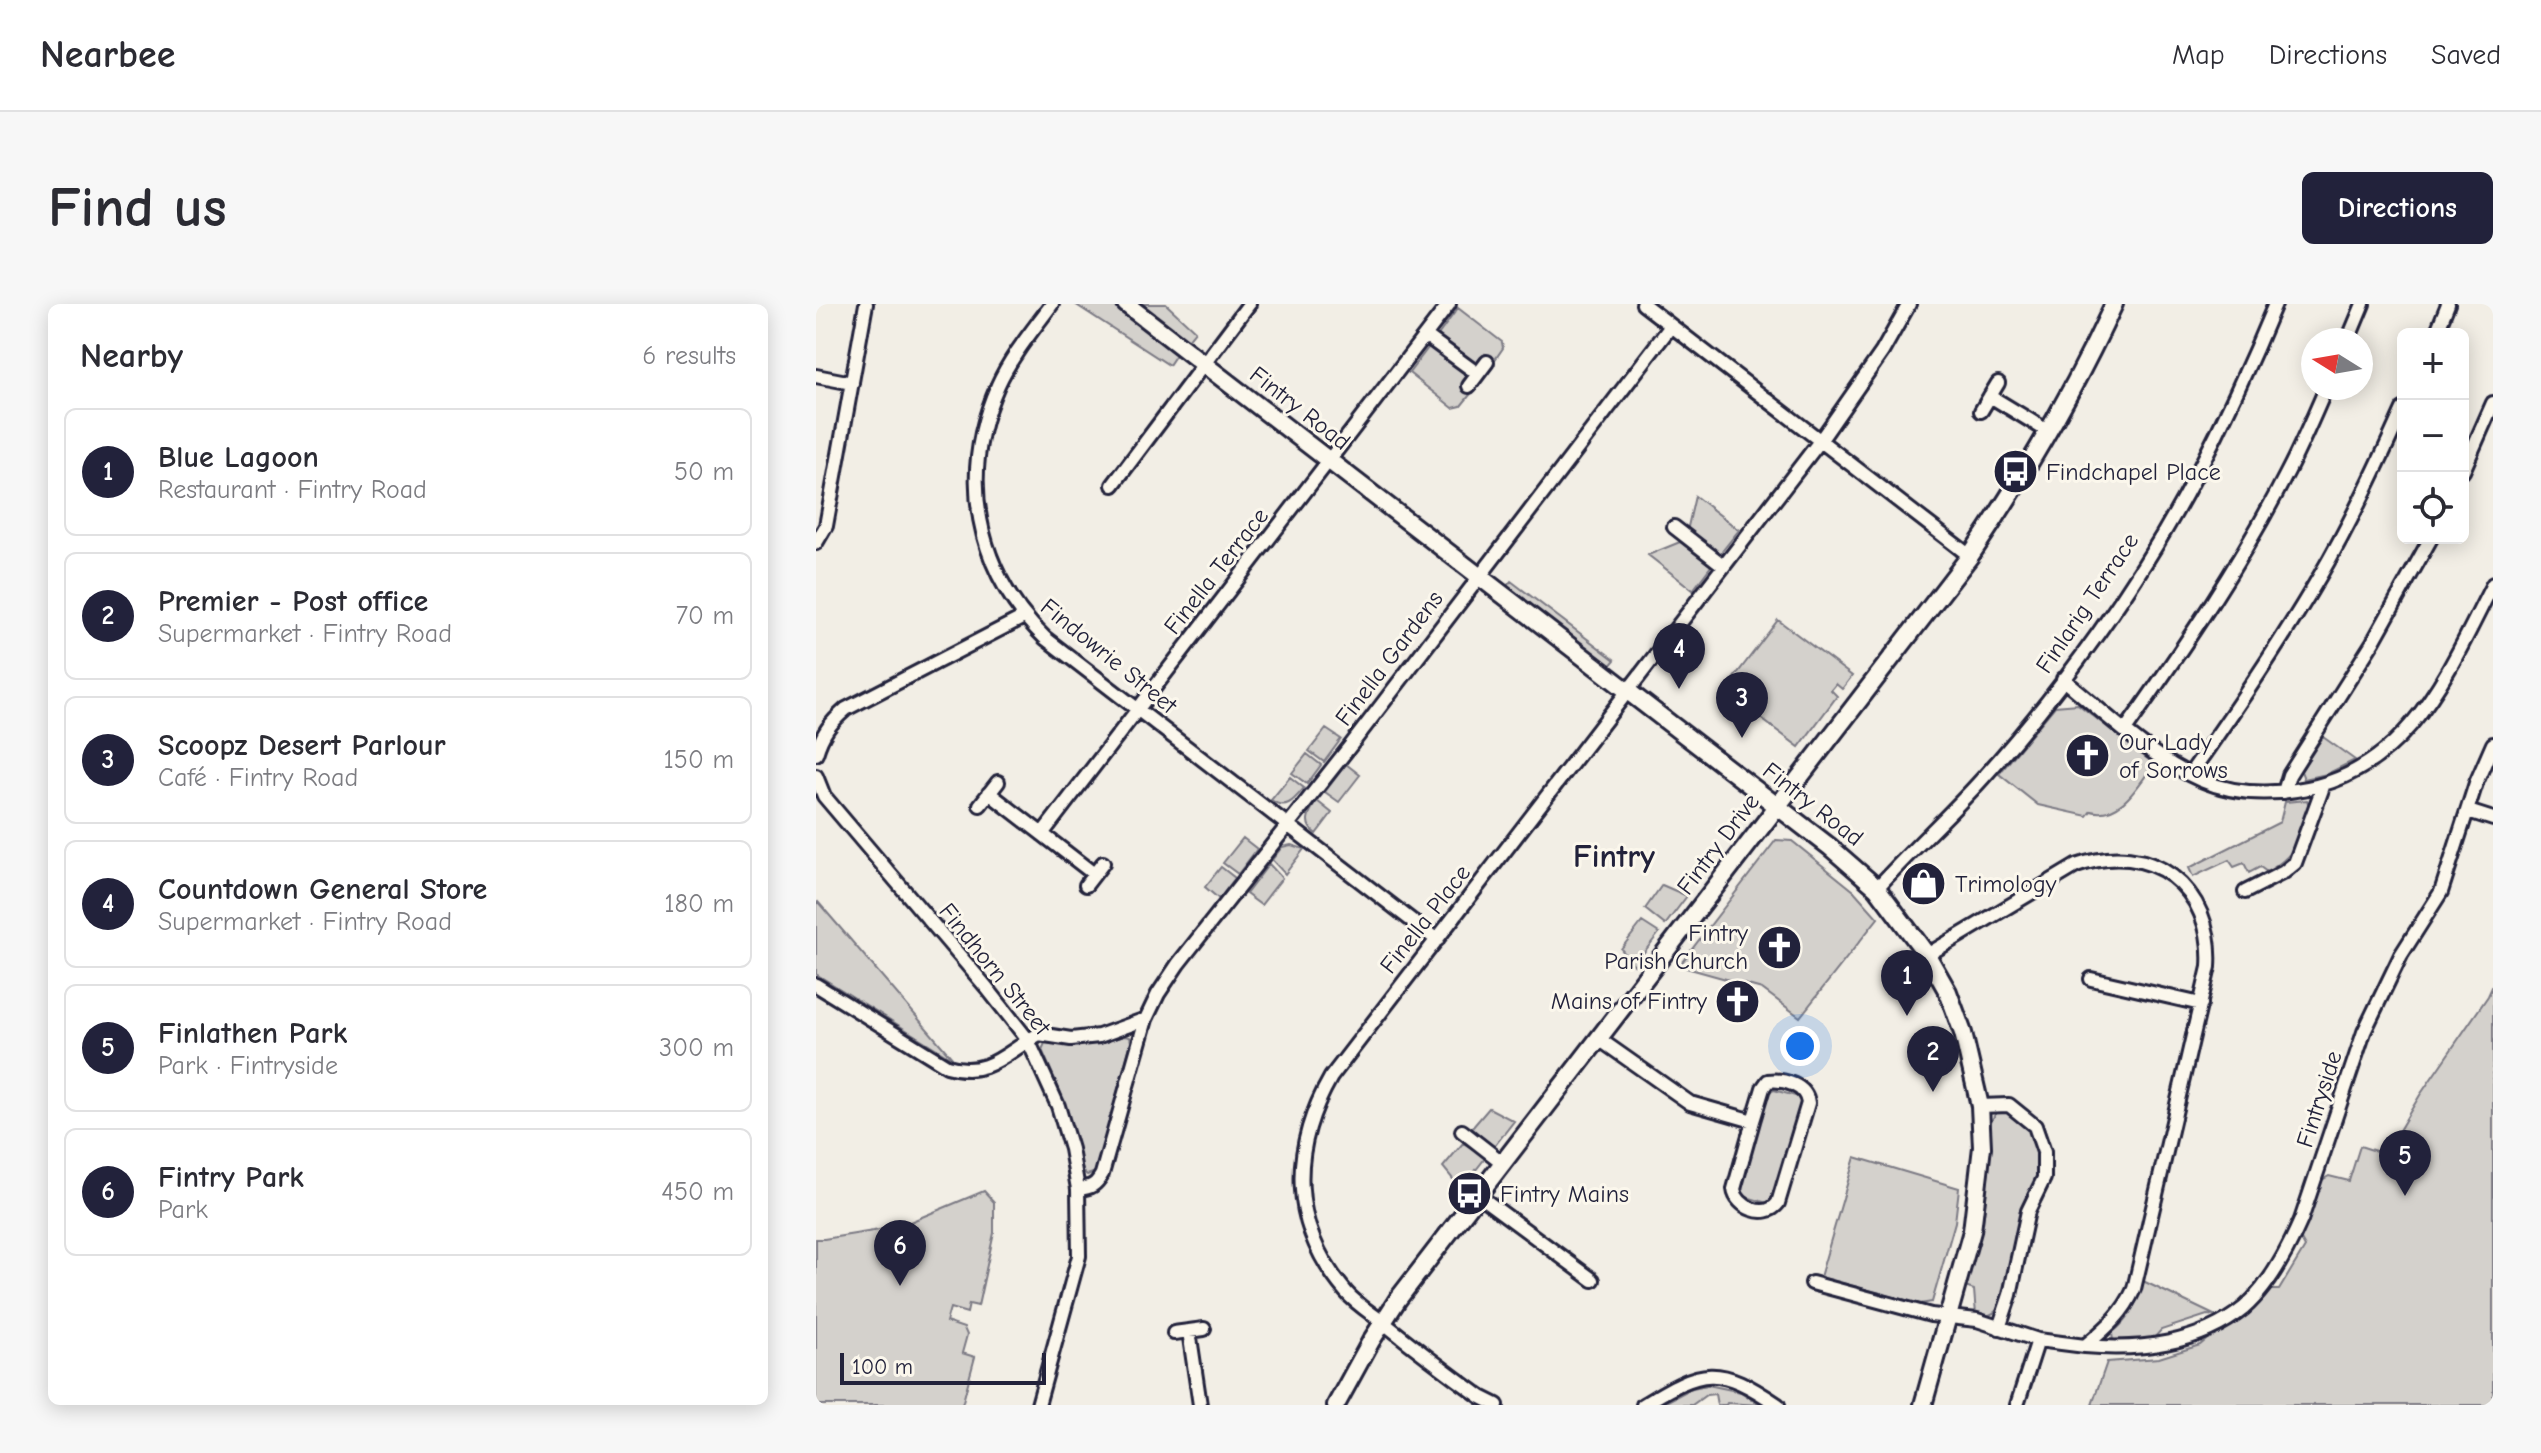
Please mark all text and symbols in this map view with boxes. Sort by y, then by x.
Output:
text: Nearbee [40,33,175,77]
text: Map [2172,39,2225,71]
text: Directions [2269,39,2387,71]
text: Saved [2431,39,2501,71]
button: Directions [2302,172,2493,244]
text: Find us [48,176,227,240]
north arrow [2301,328,2373,400]
map controls [2397,328,2469,544]
button: + [2397,328,2469,400]
text: Nearby [80,336,183,376]
text: 6 results [642,341,736,371]
street label: Fintry Road [1244,360,1356,456]
button: − [2397,400,2469,472]
text: Blue Lagoon [158,440,319,475]
bus stop icon: Findchapel Place [1991,448,2039,496]
text: 1 [103,457,113,487]
text: 50 m [674,457,734,487]
place label: Findchapel Place [2046,458,2221,486]
button: locate [2397,472,2469,544]
text: Restaurant · Fintry Road [158,475,427,505]
street label: Finella Terrace [1158,502,1274,640]
street label: Finlarig Terrace [2030,528,2144,678]
text: Premier - Post office [158,584,428,619]
street label: Finella Gardens [1329,585,1449,731]
street label: Findowrie Street [1035,592,1184,720]
text: 2 [102,601,114,631]
text: 70 m [676,601,734,631]
text: Supermarket · Fintry Road [158,619,452,649]
pin: 4 [1653,623,1705,689]
pin: 3 [1716,672,1768,738]
text: Scoopz Desert Parlour [158,728,446,763]
place label: Our Lady of Sorrows [2119,728,2228,784]
church icon: Our Lady of Sorrows [2064,732,2112,780]
text: 3 [102,745,114,775]
text: 150 m [664,745,734,775]
street label: Fintry Road [1757,756,1869,852]
text: Café · Fintry Road [158,763,358,793]
street label: Fintry Drive [1671,788,1765,900]
district label: Fintry [1573,838,1655,875]
street label: Finella Place [1374,859,1476,979]
shop icon: Trimology [1900,860,1948,908]
place label: Trimology [1955,870,2057,898]
text: Countdown General Store [158,872,487,907]
text: 4 [102,889,114,919]
text: 180 m [664,889,734,919]
street label: Findhorn Street [933,897,1057,1042]
text: Supermarket · Fintry Road [158,907,452,937]
place label: Fintry Parish Church [1604,919,1748,975]
church icon: Fintry Parish Church [1755,923,1803,971]
pin: 1 [1881,950,1933,1016]
church icon: Mains of Fintry [1714,977,1762,1025]
place label: Mains of Fintry [1551,987,1707,1015]
text: Finlathen Park [158,1016,347,1051]
your location [1780,1026,1820,1066]
pin: 2 [1907,1026,1959,1092]
text: 5 [101,1033,115,1063]
text: 300 m [659,1033,734,1063]
street label: Fintryside [2290,1047,2348,1151]
text: Park · Fintryside [158,1051,338,1081]
pin: 5 [2379,1130,2431,1196]
text: Fintry Park [158,1160,304,1195]
bus stop icon: Fintry Mains [1445,1170,1493,1218]
text: 6 [101,1177,115,1207]
text: 450 m [661,1177,734,1207]
place label: Fintry Mains [1500,1180,1629,1208]
text: Park [158,1195,208,1225]
pin: 6 [874,1220,926,1286]
scale bar [840,1349,1046,1385]
text: 100 m [852,1354,913,1380]

